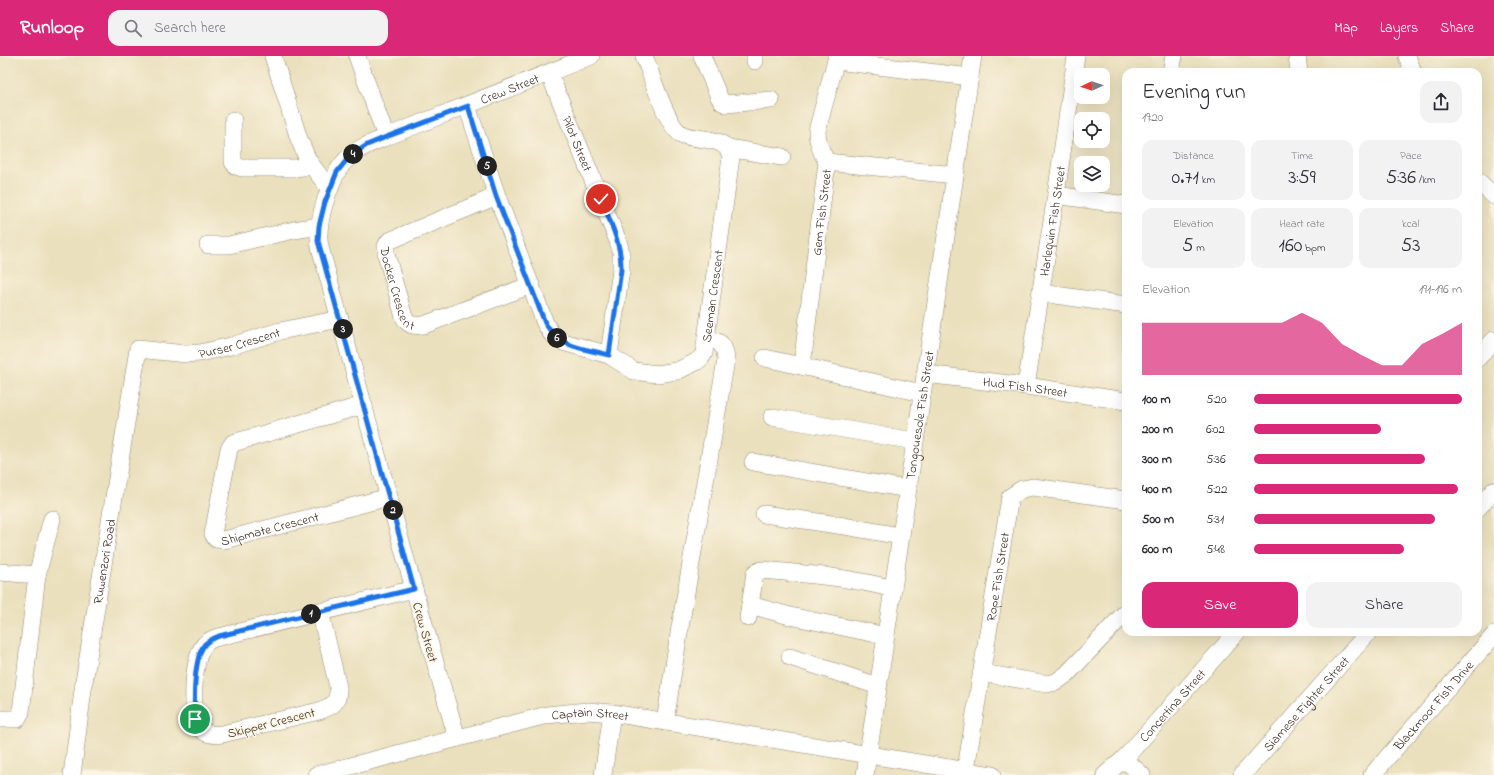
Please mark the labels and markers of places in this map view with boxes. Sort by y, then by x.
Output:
pin: 4 [343,144,363,164]
pin: 5 [477,156,497,176]
pin [584,182,618,216]
pin: 3 [333,319,353,339]
pin: 6 [547,328,567,348]
pin: 2 [383,500,403,520]
pin: 1 [301,604,321,624]
pin [178,702,212,736]

